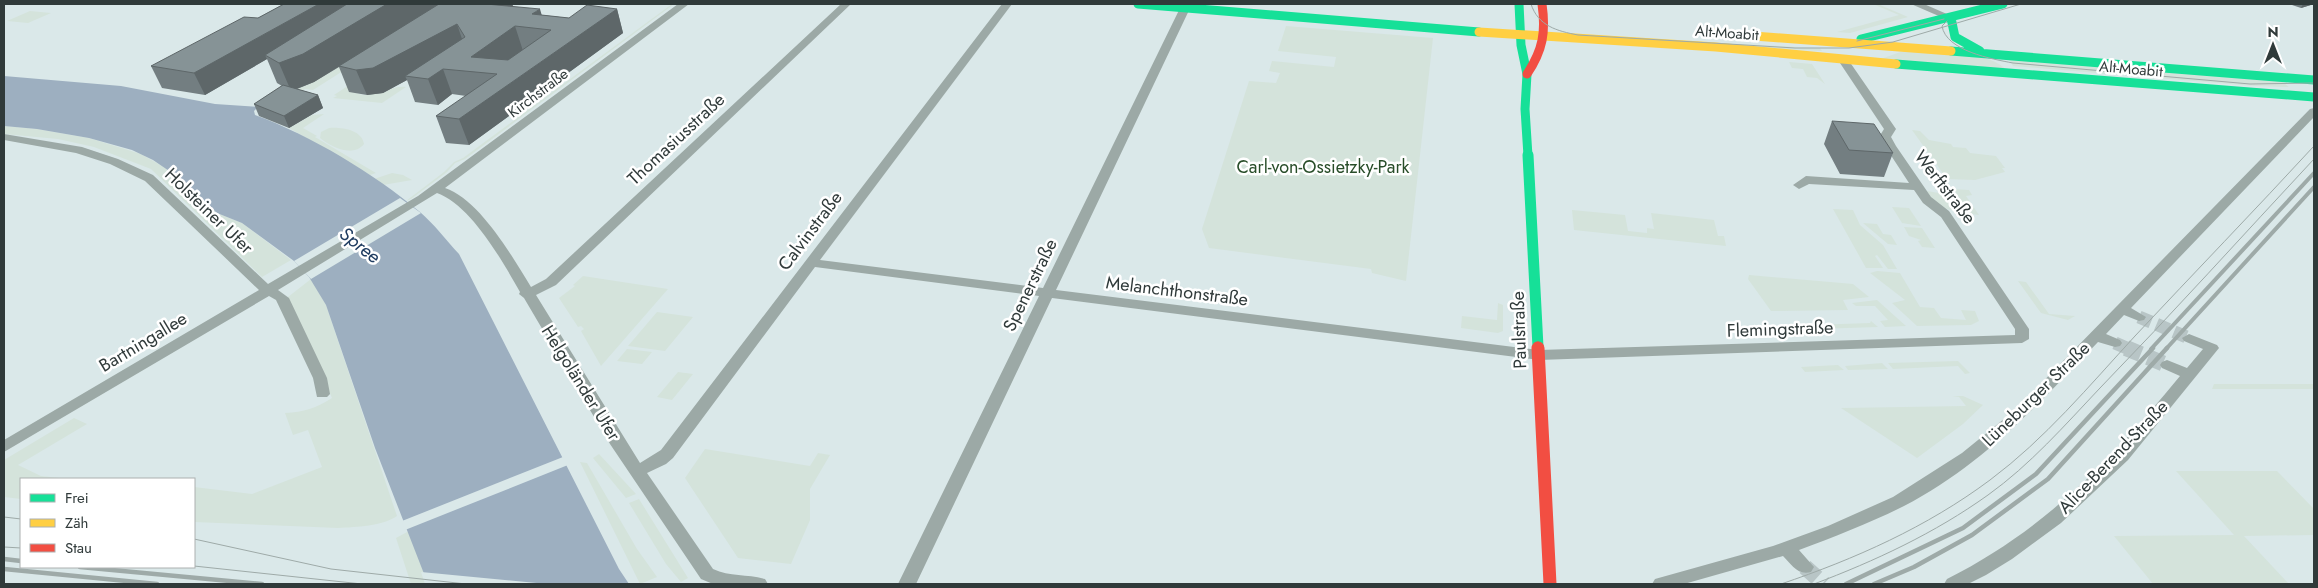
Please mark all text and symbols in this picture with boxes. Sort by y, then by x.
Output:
street label: Alt-Moabit [1694,20,1760,46]
north arrow [2248,20,2298,70]
text: N [2267,22,2279,42]
street label: Alt-Moabit [2098,55,2164,83]
street label: Kirchstraße [503,63,573,123]
street label: Thomasiusstraße [621,87,731,191]
street label: Werftstraße [1908,145,1982,229]
park label: Carl-von-Ossietzky-Park [1236,154,1410,180]
street label: Holsteiner Ufer [159,162,260,261]
street label: Calvinstraße [772,186,848,276]
water label: Spree [334,220,387,270]
street label: Spenerstraße [996,234,1064,336]
street label: Melanchthonstraße [1104,269,1250,313]
street label: Paulstraße [1505,291,1533,369]
street label: Bartningallee [94,305,192,379]
street label: Flemingstraße [1726,314,1834,344]
street label: Helgoländer Ufer [535,320,627,446]
street label: Lüneburger Straße [1976,336,2096,452]
street label: Alice-Berend-Straße [2052,394,2174,520]
legend [20,478,195,568]
text: Frei [65,487,89,509]
text: Zäh [65,512,88,534]
text: Stau [65,537,92,559]

